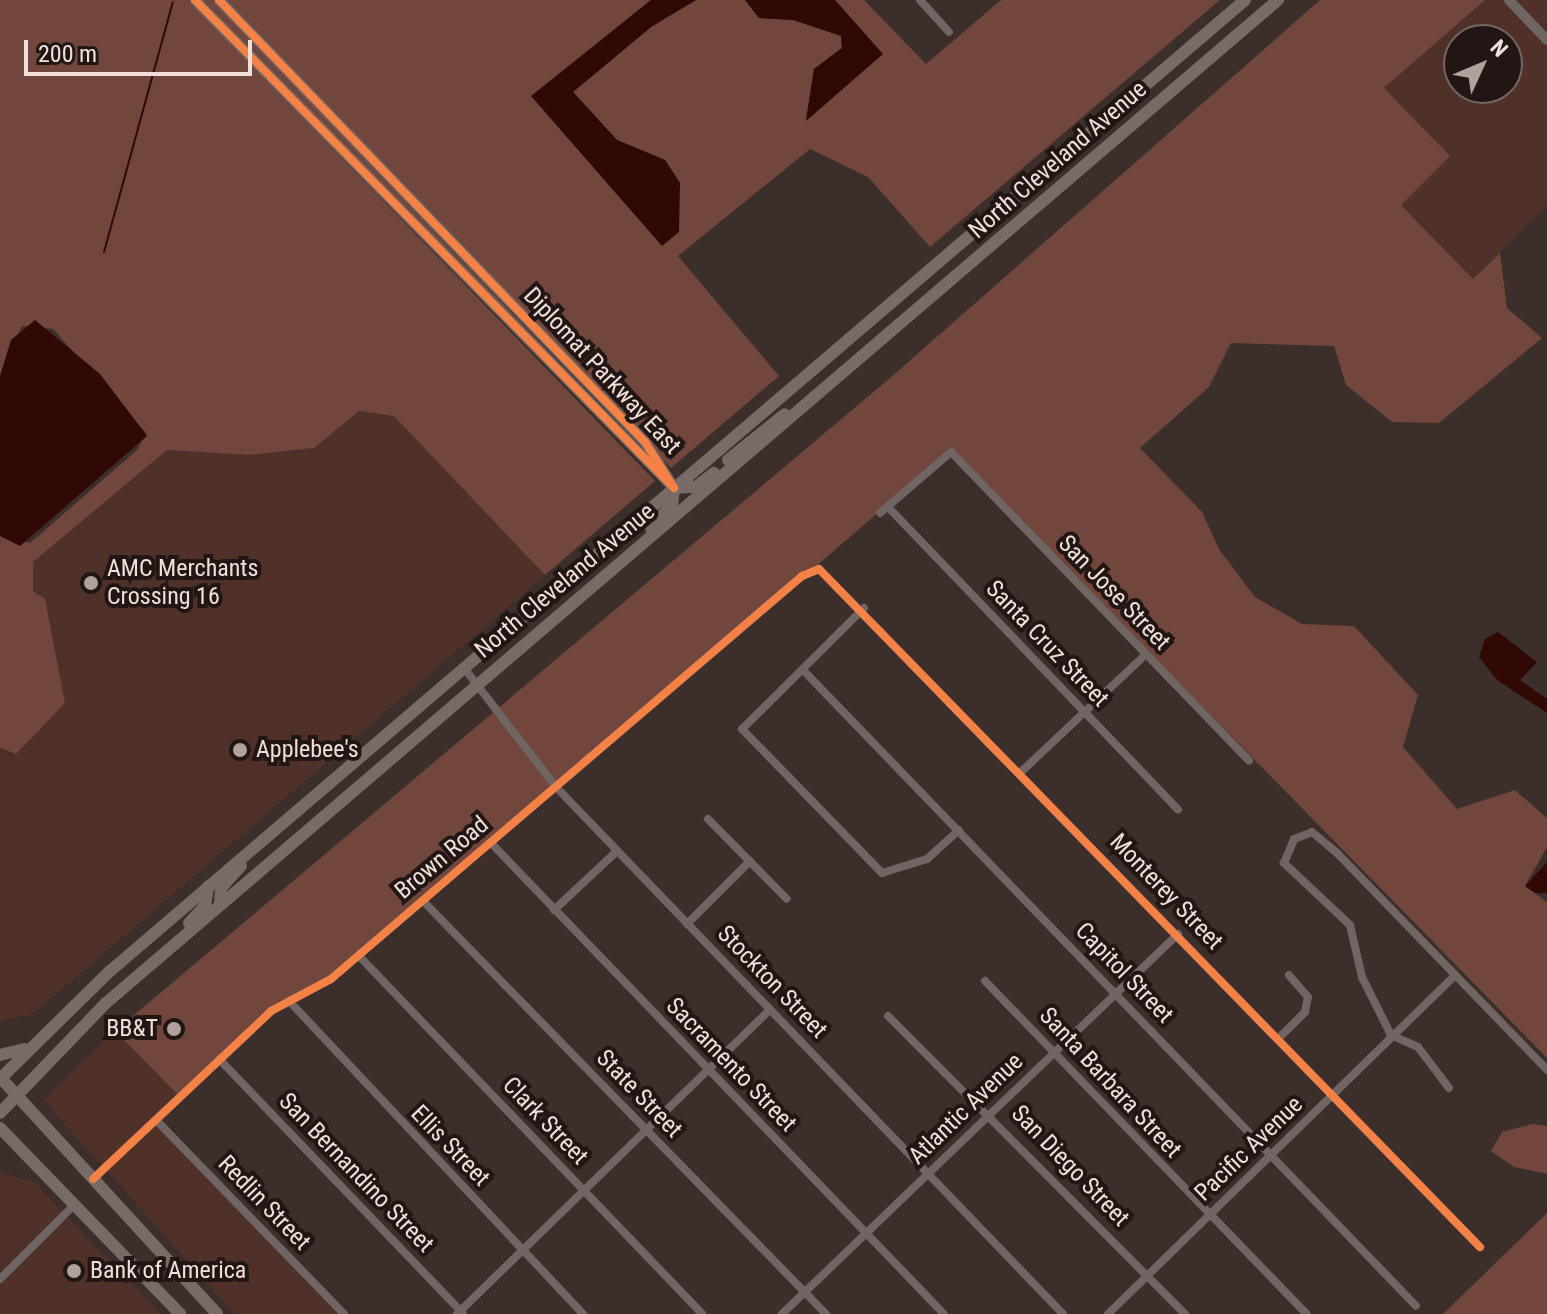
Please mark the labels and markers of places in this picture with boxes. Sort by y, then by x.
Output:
place label: AMC Merchants Crossing 16 [107,555,258,611]
marker: AMC Merchants Crossing 16 [82,574,100,592]
place label: Applebee's [256,736,359,764]
marker: Applebee's [231,741,249,759]
place label: BB&T [106,1015,158,1043]
marker: BB&T [165,1020,183,1038]
place label: Bank of America [90,1257,246,1285]
marker: Bank of America [65,1262,83,1280]

